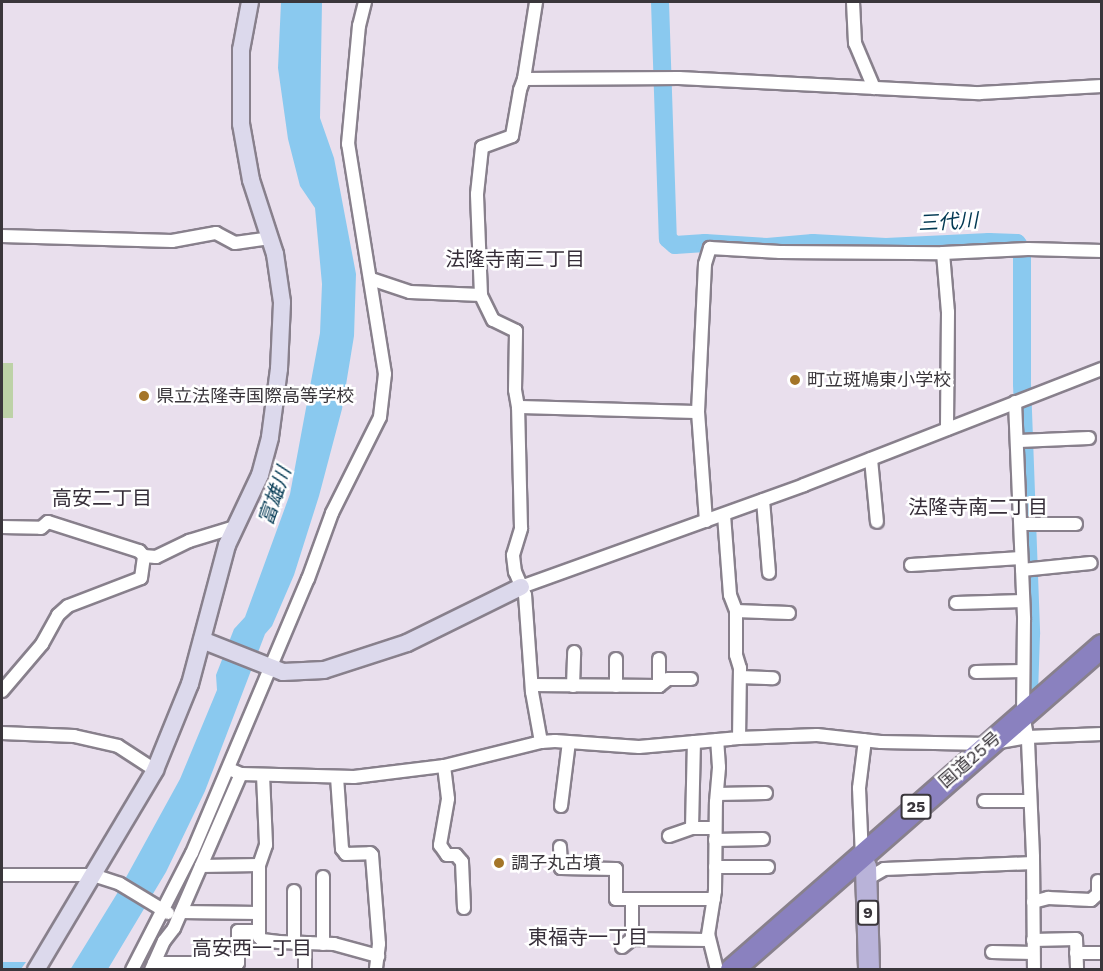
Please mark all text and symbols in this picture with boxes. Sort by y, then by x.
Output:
water label: 三代川 [917,208,979,236]
district label: 法隆寺南三丁目 [445,247,585,271]
place label: 町立斑鳩東小学校 [807,369,951,391]
marker: 町立斑鳩東小学校 [788,373,802,387]
place label: 県立法隆寺国際高等学校 [156,385,354,407]
marker: 県立法隆寺国際高等学校 [137,389,151,403]
water label: 富雄川 [254,464,296,528]
district label: 高安二丁目 [52,486,152,510]
district label: 法隆寺南二丁目 [908,495,1048,519]
street label: 国道25号 [935,727,1005,793]
road number: 25 [900,794,932,820]
place label: 調子丸古墳 [511,852,601,874]
marker: 調子丸古墳 [492,856,506,870]
road number: 9 [856,900,880,926]
district label: 東福寺一丁目 [528,925,648,949]
district label: 高安西一丁目 [192,936,312,960]

